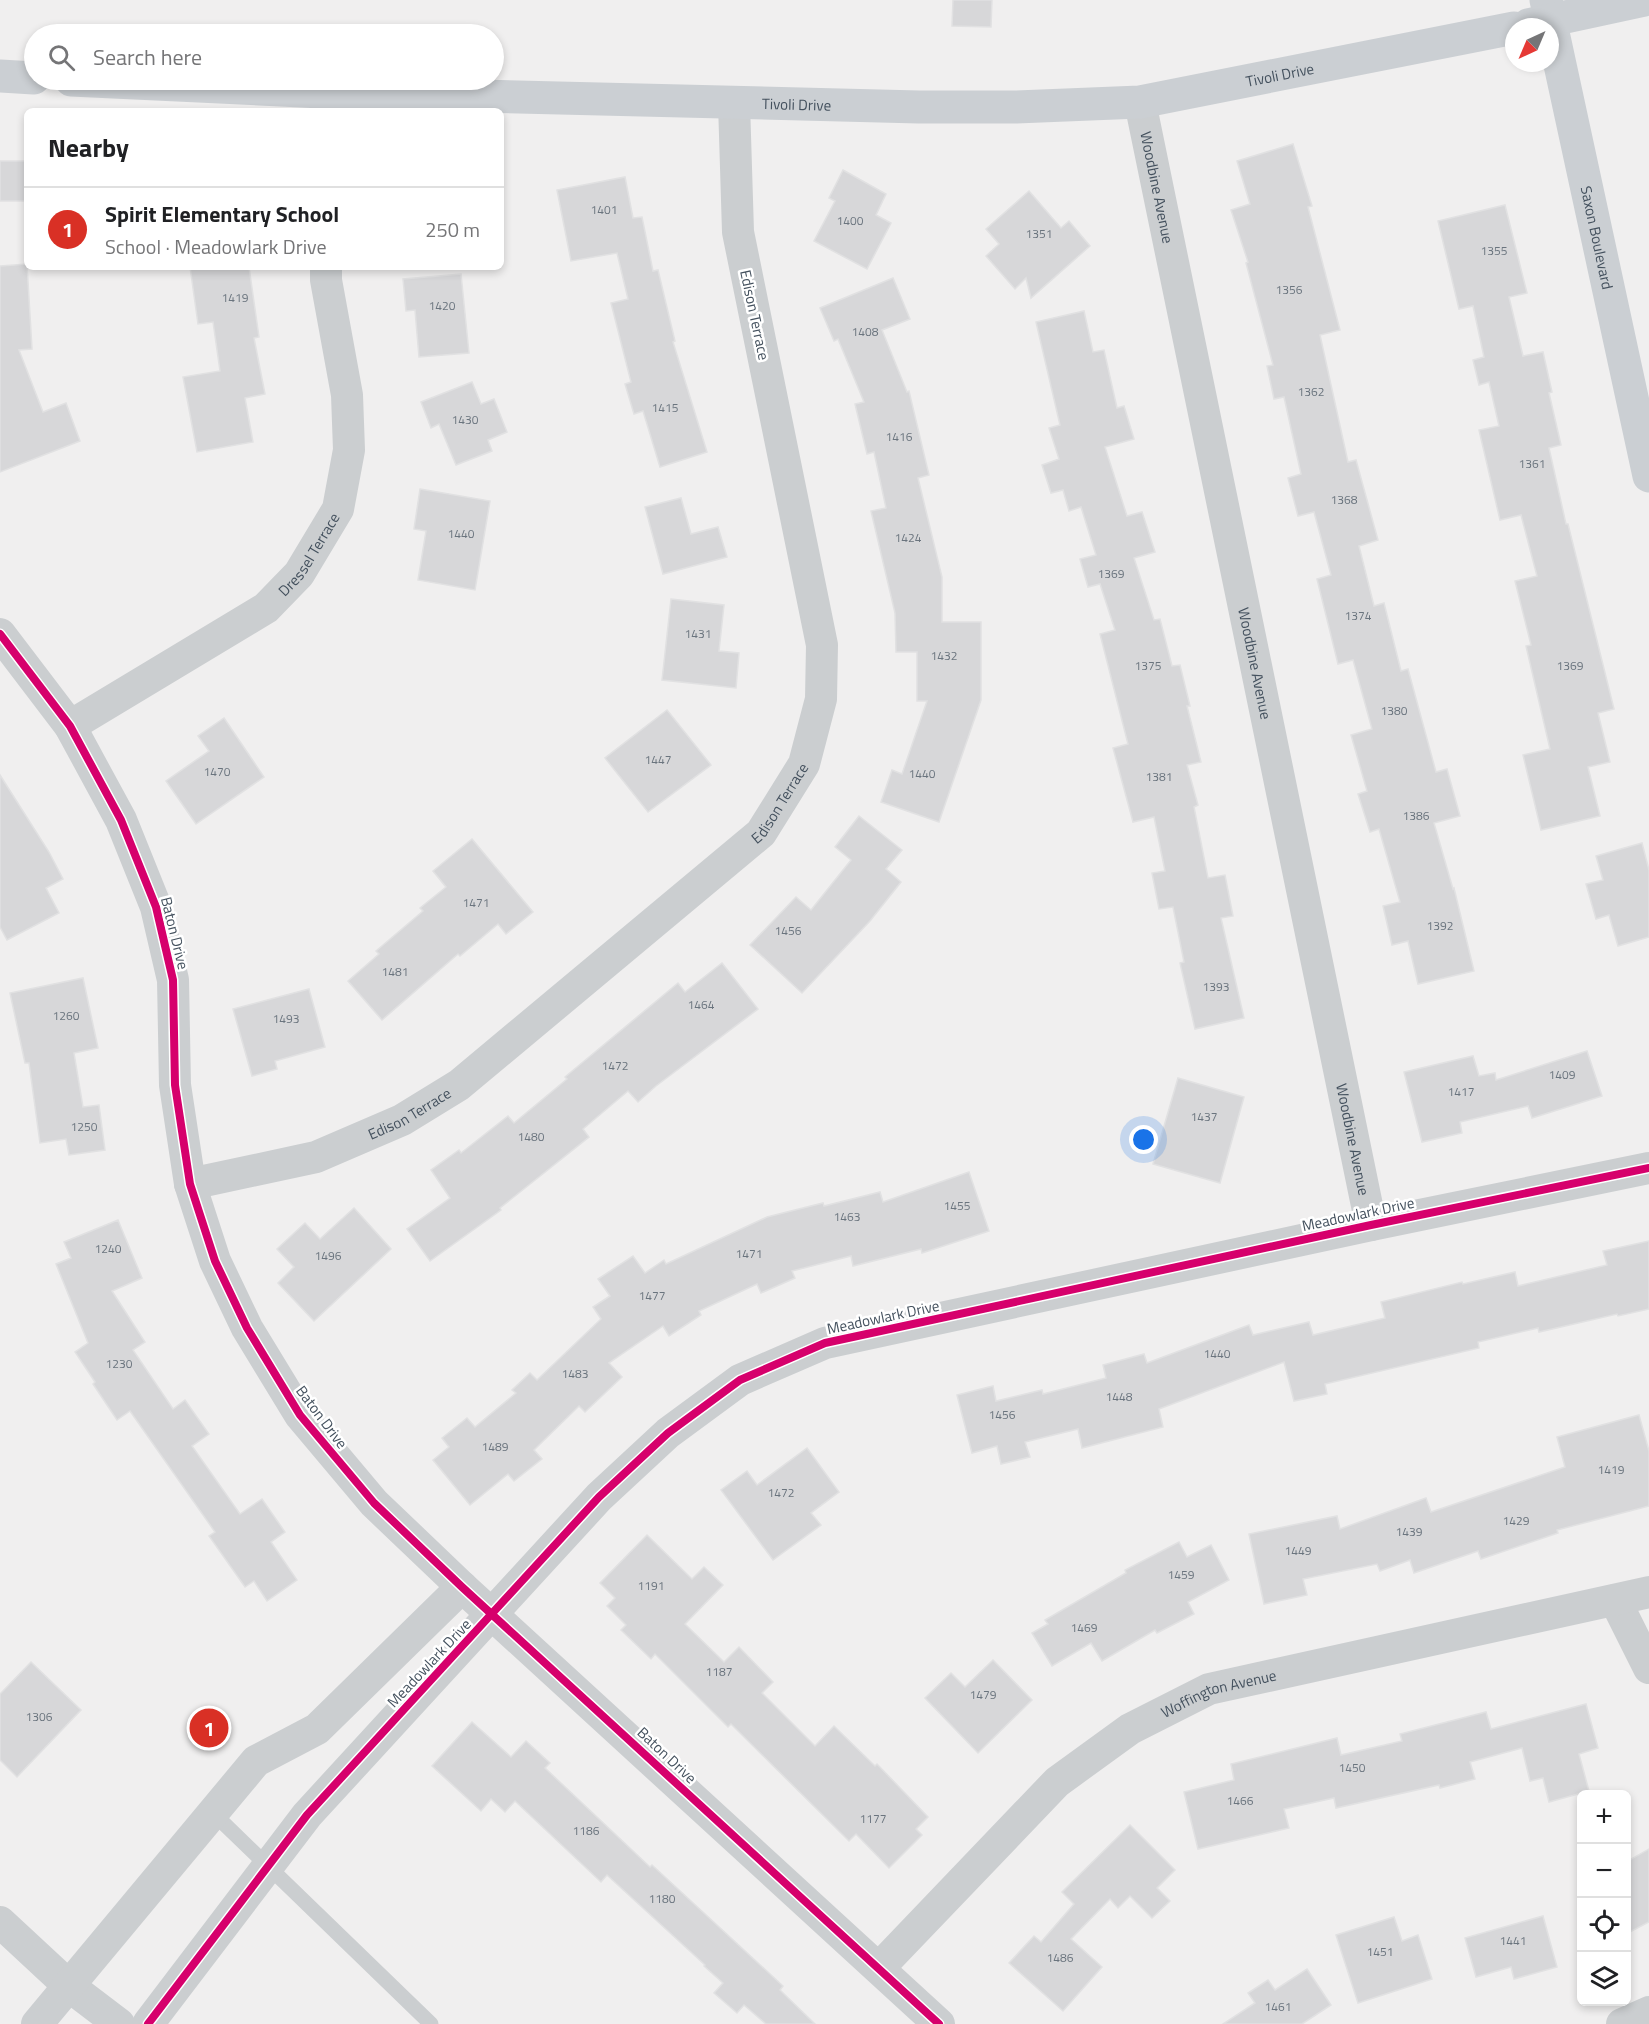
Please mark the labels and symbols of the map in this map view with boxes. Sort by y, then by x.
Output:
north arrow [1505,18,1559,72]
street label: Tivoli Drive [1244,56,1316,92]
street label: Tivoli Drive [762,92,831,116]
street label: Woodbine Avenue [1135,129,1180,245]
street label: Saxon Boulevard [1575,184,1620,291]
house number: 1401 [591,200,617,219]
house number: 1400 [837,211,864,230]
house number: 1351 [1026,224,1052,243]
house number: 1355 [1481,241,1508,260]
street label: Edison Terrace [734,268,776,362]
house number: 1356 [1276,280,1303,299]
house number: 1419 [222,288,249,307]
house number: 1420 [429,296,456,315]
house number: 1408 [852,322,879,341]
house number: 1362 [1298,382,1324,401]
house number: 1415 [652,398,679,417]
house number: 1430 [452,410,479,429]
house number: 1416 [886,427,913,446]
house number: 1361 [1519,454,1545,473]
house number: 1368 [1331,490,1358,509]
street label: Dressel Terrace [272,508,345,601]
house number: 1440 [448,524,475,543]
house number: 1424 [895,528,922,547]
house number: 1369 [1098,564,1125,583]
street label: Woodbine Avenue [1233,605,1278,721]
house number: 1374 [1345,606,1372,625]
house number: 1431 [685,624,711,643]
house number: 1432 [931,646,957,665]
house number: 1375 [1135,656,1162,675]
house number: 1369 [1557,656,1584,675]
house number: 1380 [1381,701,1408,720]
house number: 1447 [645,750,671,769]
street label: Edison Terrace [746,758,814,849]
house number: 1470 [204,762,231,781]
house number: 1440 [909,764,936,783]
house number: 1381 [1146,767,1172,786]
house number: 1386 [1403,806,1430,825]
house number: 1471 [463,893,489,912]
street label: Baton Drive [155,894,195,972]
house number: 1392 [1427,916,1453,935]
house number: 1456 [775,921,802,940]
house number: 1481 [382,962,408,981]
house number: 1393 [1203,977,1229,996]
house number: 1464 [688,995,715,1014]
house number: 1260 [53,1006,80,1025]
house number: 1493 [273,1009,299,1028]
house number: 1472 [602,1056,628,1075]
house number: 1409 [1549,1065,1576,1084]
street label: Edison Terrace [364,1081,455,1145]
street label: Woodbine Avenue [1331,1081,1376,1197]
house number: 1417 [1448,1082,1474,1101]
house number: 1437 [1191,1107,1217,1126]
house number: 1250 [71,1117,98,1136]
your location [1129,1125,1158,1154]
house number: 1480 [518,1127,545,1146]
street label: Meadowlark Drive [1300,1191,1416,1237]
house number: 1455 [944,1196,971,1215]
house number: 1463 [834,1207,860,1226]
house number: 1240 [95,1239,122,1258]
house number: 1471 [736,1244,762,1263]
house number: 1496 [315,1246,342,1265]
house number: 1477 [639,1286,665,1305]
street label: Meadowlark Drive [825,1294,941,1340]
house number: 1440 [1204,1344,1231,1363]
house number: 1230 [106,1354,133,1373]
house number: 1483 [562,1364,588,1383]
street label: Baton Drive [291,1380,353,1454]
house number: 1448 [1106,1387,1133,1406]
house number: 1456 [989,1405,1016,1424]
house number: 1489 [482,1437,509,1456]
house number: 1419 [1598,1460,1625,1479]
house number: 1472 [768,1483,794,1502]
house number: 1429 [1503,1511,1530,1530]
house number: 1439 [1396,1522,1423,1541]
house number: 1449 [1285,1541,1312,1560]
house number: 1459 [1168,1565,1195,1584]
house number: 1191 [638,1576,664,1595]
street label: Meadowlark Drive [382,1613,476,1713]
house number: 1469 [1071,1618,1098,1637]
house number: 1187 [706,1662,732,1681]
street label: Woffington Avenue [1157,1663,1278,1723]
house number: 1479 [970,1685,997,1704]
pin: 1 [190,1706,228,1750]
house number: 1306 [26,1707,53,1726]
street label: Baton Drive [632,1721,702,1789]
house number: 1450 [1339,1758,1366,1777]
house number: 1466 [1227,1791,1254,1810]
house number: 1177 [860,1809,886,1828]
house number: 1186 [573,1821,600,1840]
house number: 1180 [649,1889,676,1908]
house number: 1441 [1500,1931,1526,1950]
house number: 1451 [1367,1942,1393,1961]
house number: 1486 [1047,1948,1074,1967]
house number: 1461 [1265,1997,1291,2016]

